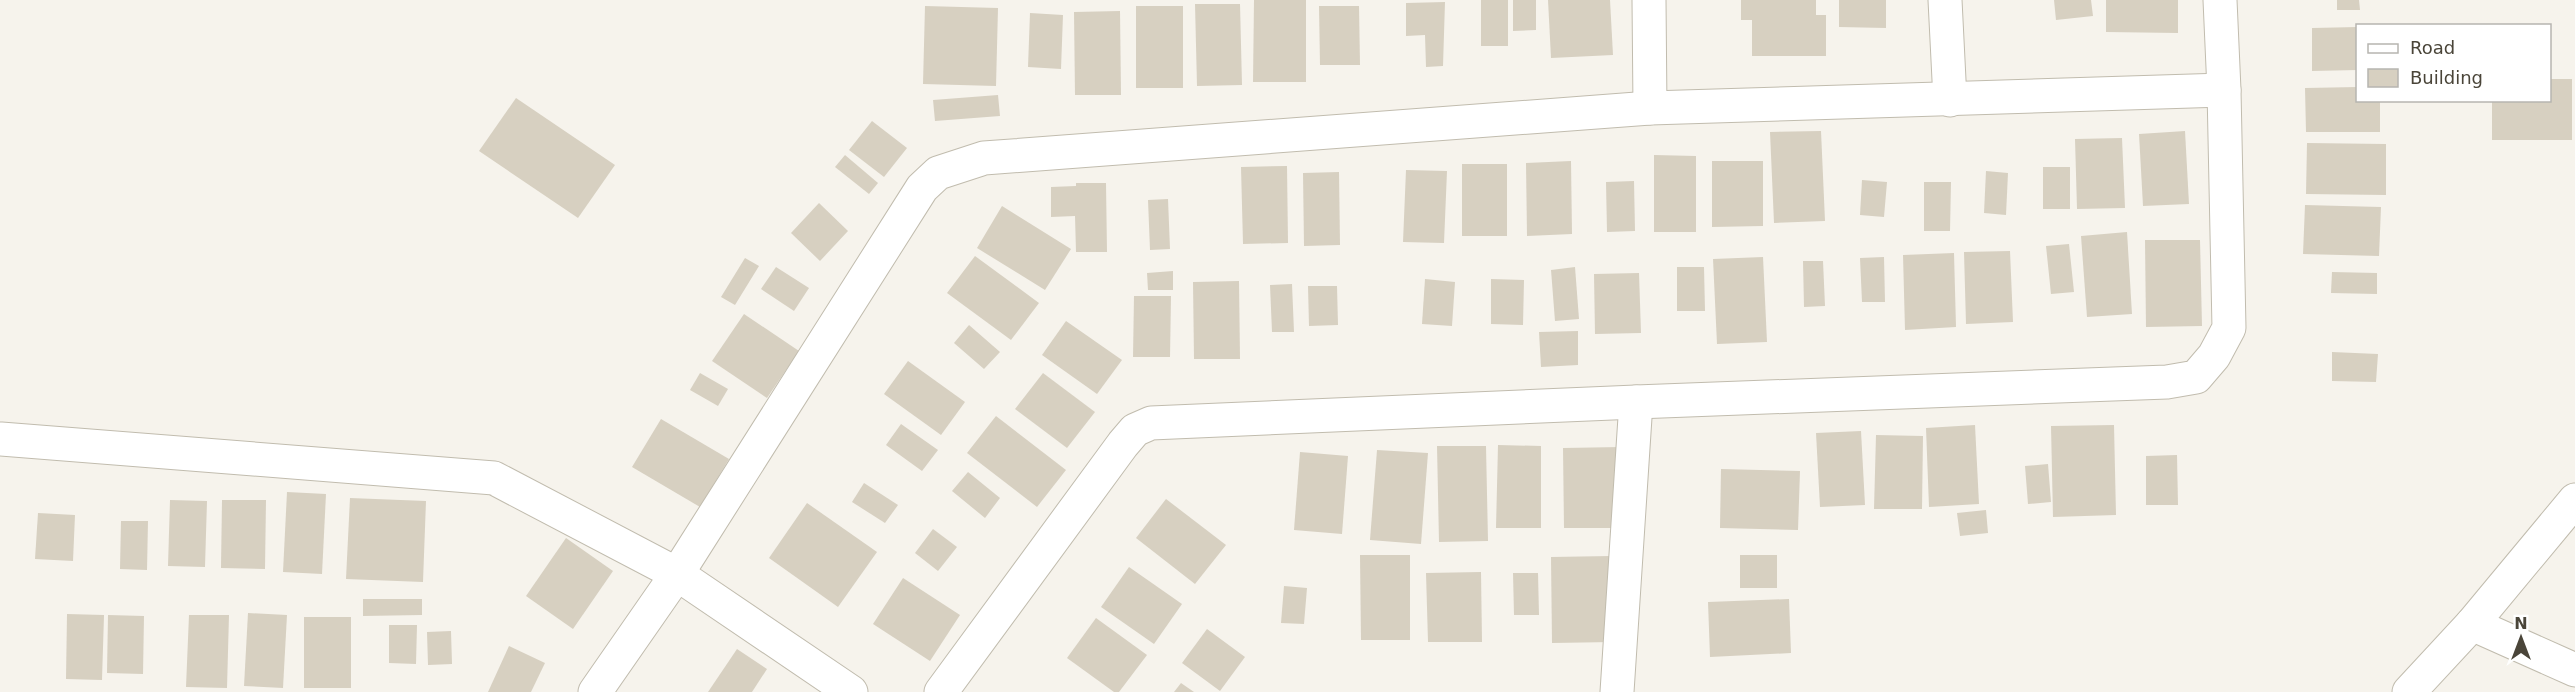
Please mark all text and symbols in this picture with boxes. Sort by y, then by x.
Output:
legend [2356,24,2551,102]
text: Road [2410,37,2455,58]
text: Building [2410,67,2483,88]
north arrow [2491,608,2551,668]
text: N [2514,614,2528,633]

